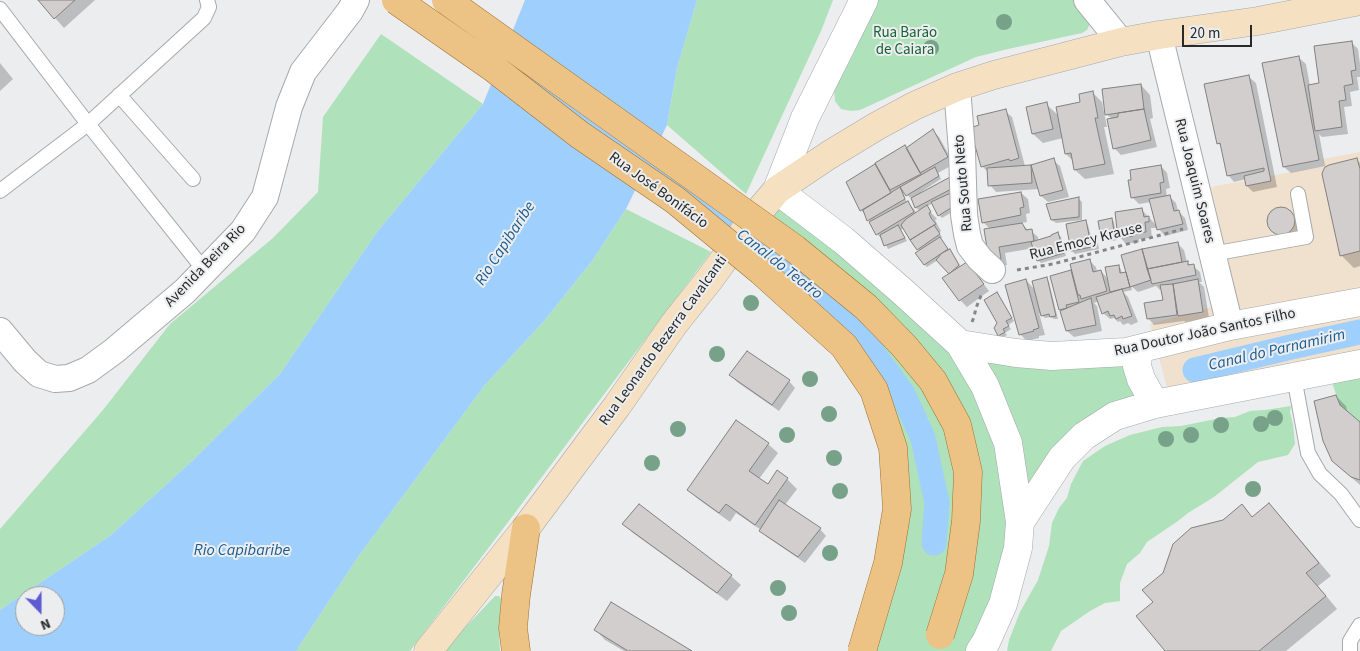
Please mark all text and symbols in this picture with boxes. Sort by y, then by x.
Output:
scale bar [1185,15,1255,47]
text: 20 m [1190,23,1220,44]
park label: Rua Barão de Caiara [873,25,937,60]
street label: Rua Joaquim Soares [1170,117,1218,245]
street label: Rua Souto Neto [951,134,977,232]
street label: Rua José Bonifácio [605,149,711,233]
water label: Rio Capibaribe [472,198,540,290]
street label: Rua Emocy Krause [1028,219,1144,265]
street label: Avenida Beira Rio [162,221,250,311]
water label: Canal do Teatro [732,226,826,304]
street label: Rua Leonardo Bezerra Cavalcanti [596,252,732,430]
street label: Rua Doutor João Santos Filho [1113,305,1297,361]
water label: Canal do Parnamirim [1207,326,1347,376]
water label: Rio Capibaribe [194,541,290,561]
north arrow [15,586,65,636]
text: N [37,613,53,635]

